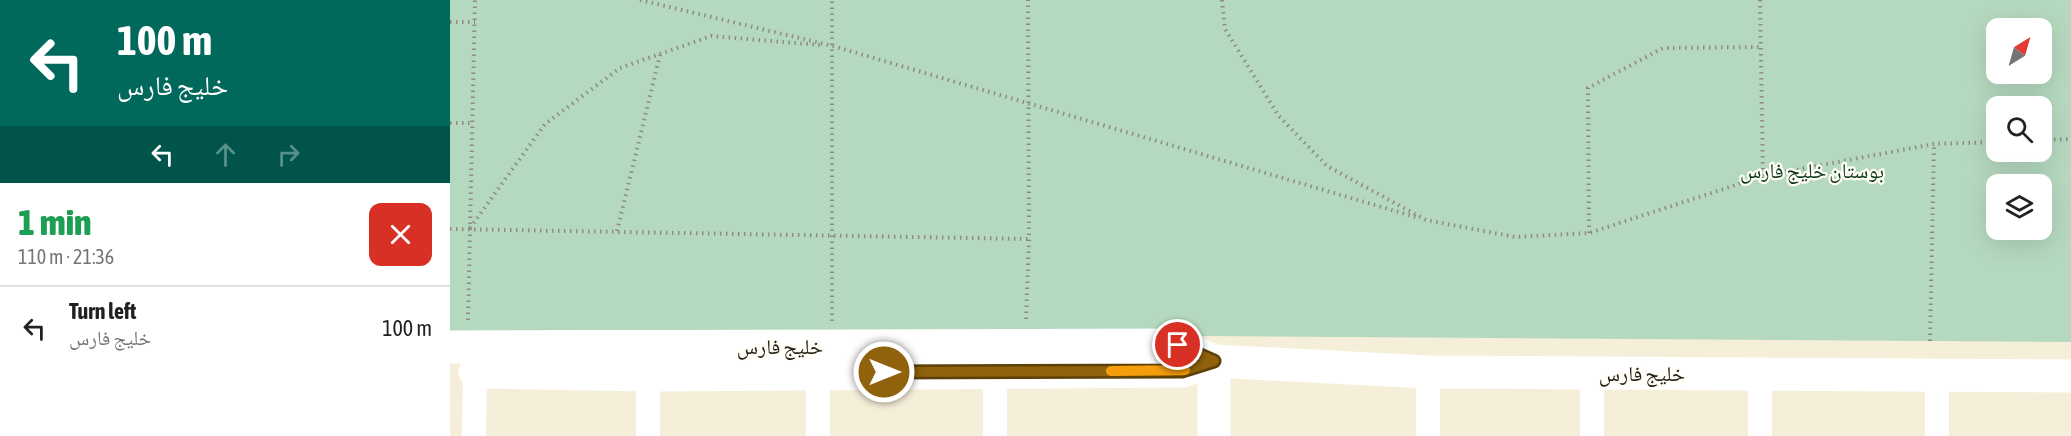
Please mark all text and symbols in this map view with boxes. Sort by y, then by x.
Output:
text: 100 m [117,16,212,64]
north arrow [1986,18,2052,84]
map controls [1986,18,2052,240]
icon: left [18,24,96,102]
text: خلیج فارس [117,70,228,101]
button: search [1986,96,2052,162]
icon: left [146,138,179,171]
icon: ahead [209,138,242,171]
icon: right [272,138,305,171]
park label: بوستان خلیج فارس [1740,158,1884,184]
button: layers [1986,174,2052,240]
text: 1 min [18,201,92,243]
button: close [369,203,432,266]
text: 110 m · 21:36 [18,245,114,268]
text: Turn left [69,298,136,324]
icon: left [18,312,51,345]
text: 100 m [382,315,432,341]
pin [1152,319,1203,370]
text: خلیج فارس [69,326,151,349]
icon: arrive [1161,328,1194,361]
street label: خلیج فارس [737,334,823,360]
position arrow [852,340,916,404]
street label: خلیج فارس [1599,361,1685,387]

